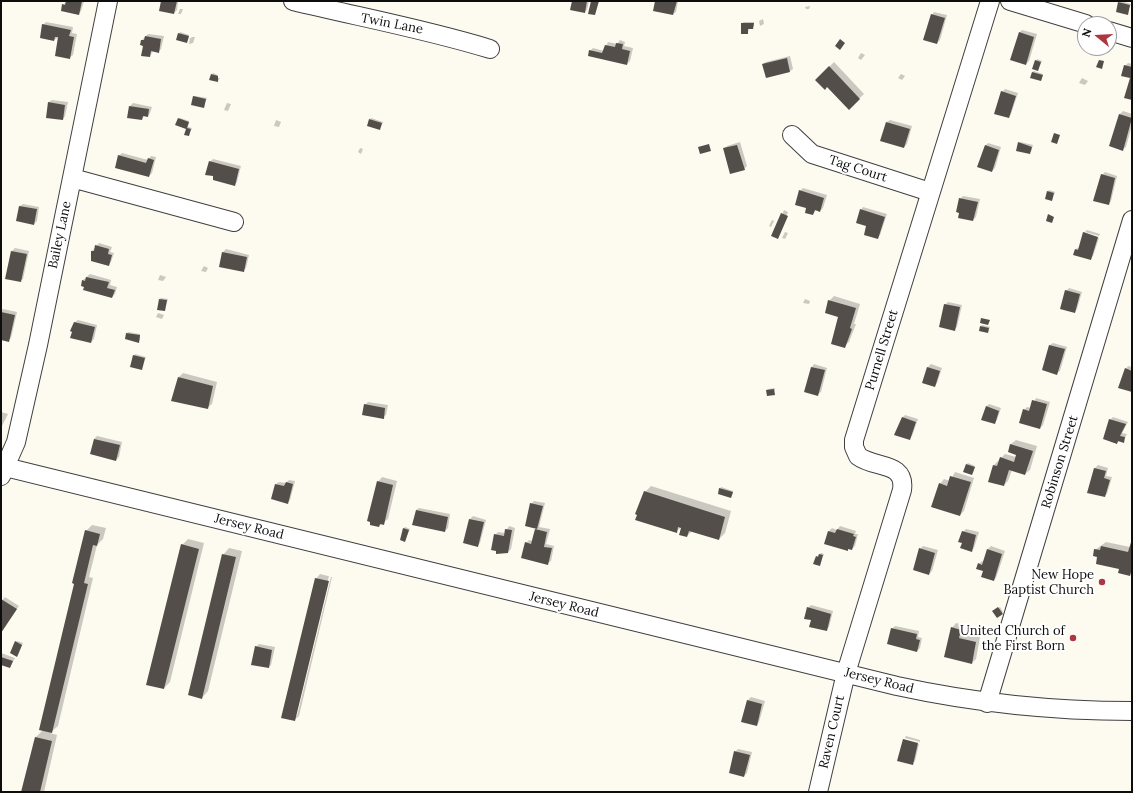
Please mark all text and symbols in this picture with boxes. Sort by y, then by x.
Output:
street label: Twin Lane [360,10,424,38]
north arrow [1077,16,1117,56]
text: N [1079,26,1095,39]
street label: Tag Court [827,152,889,186]
street label: Bailey Lane [45,200,75,270]
street label: Purnell Street [862,308,902,392]
street label: Robinson Street [1038,414,1082,510]
street label: Jersey Road [213,511,285,543]
place label: New Hope Baptist Church [1003,567,1094,598]
marker: New Hope Baptist Church [1097,577,1107,587]
street label: Jersey Road [528,589,600,621]
place label: United Church of the First Born [960,623,1065,654]
marker: United Church of the First Born [1068,633,1078,643]
street label: Jersey Road [843,665,915,697]
street label: Raven Court [816,694,848,770]

